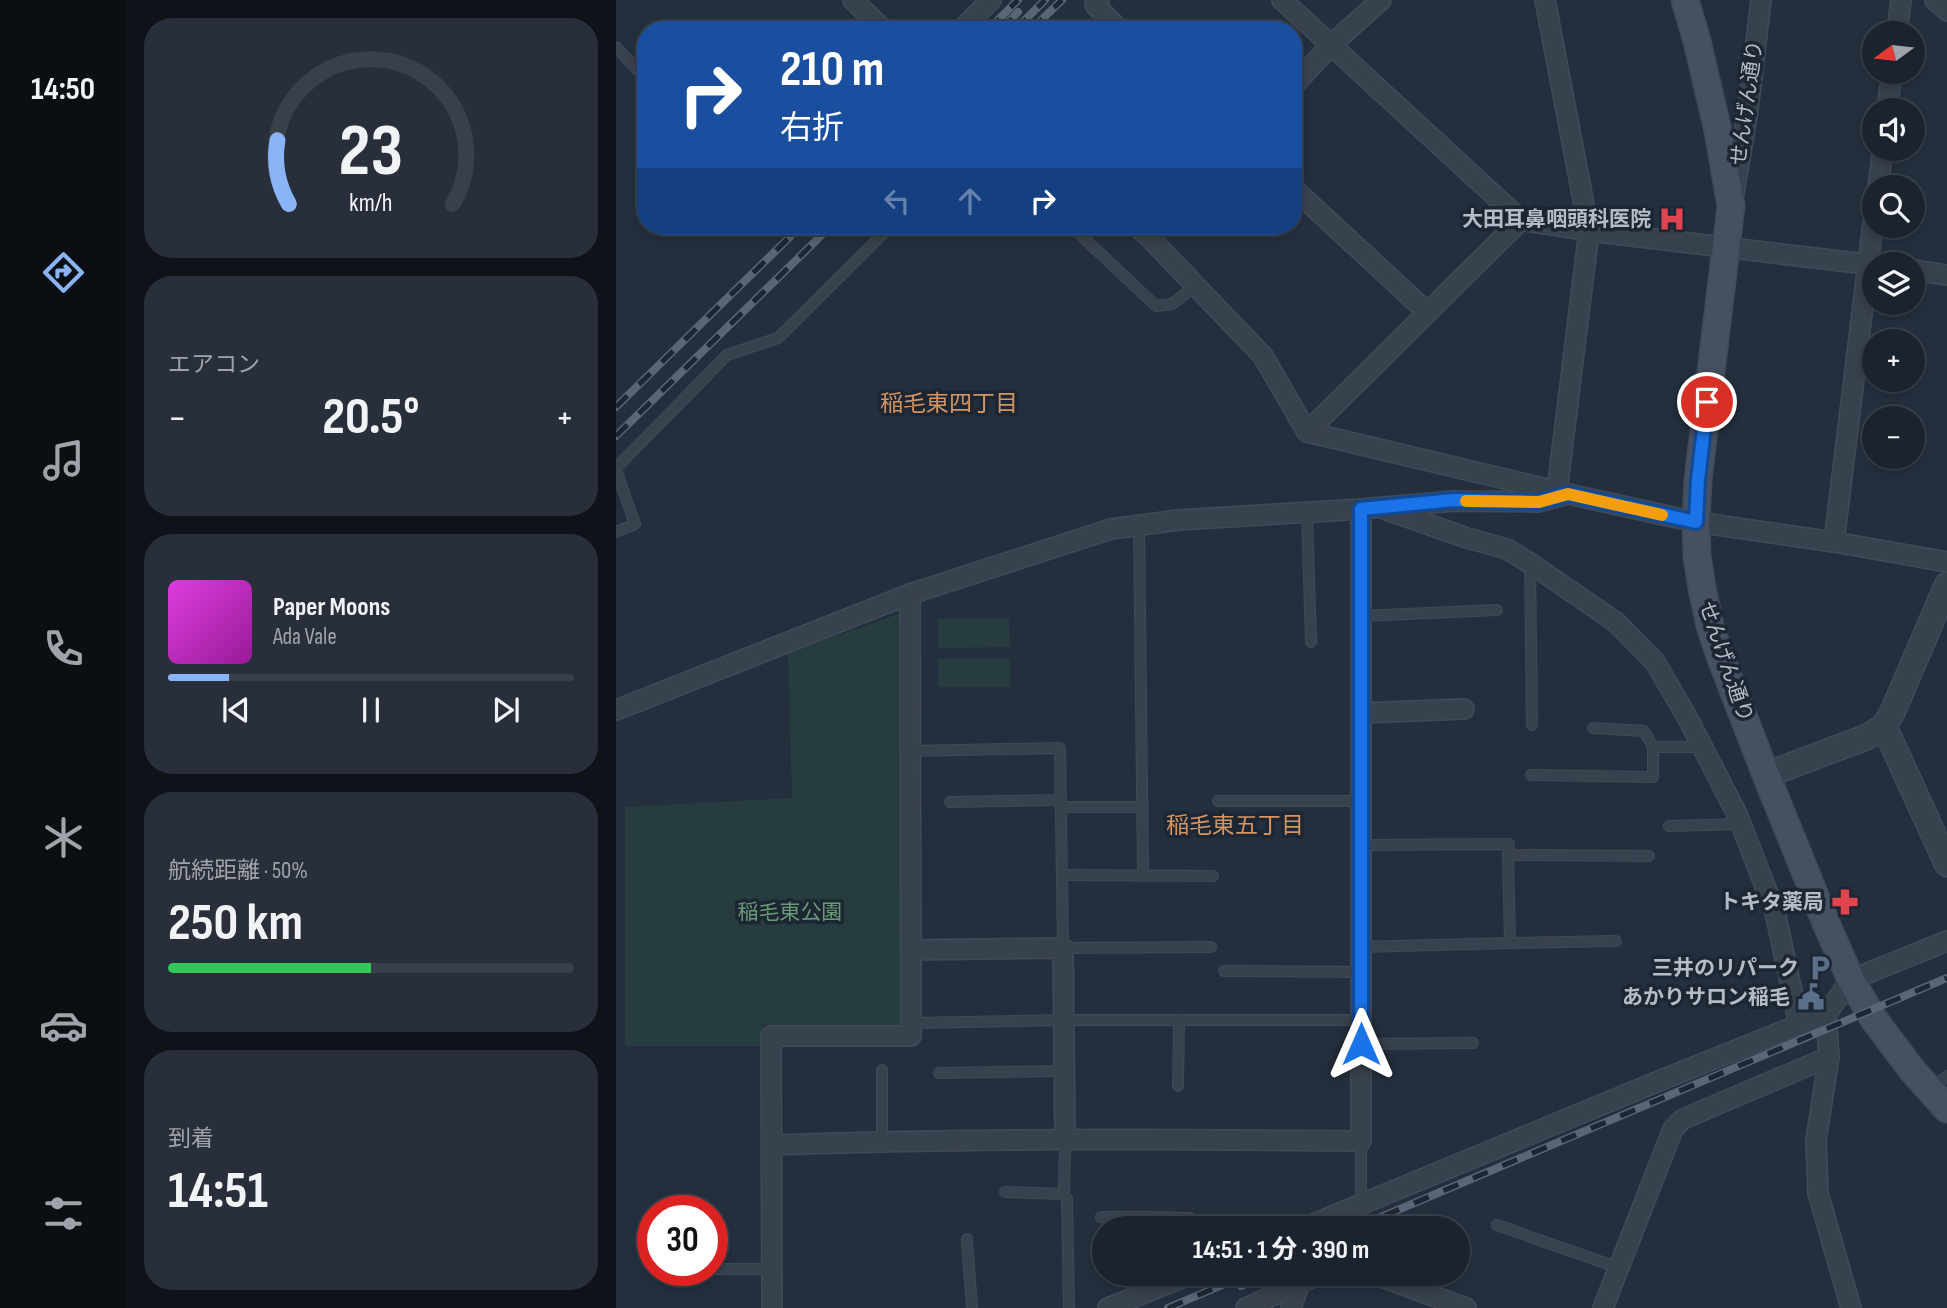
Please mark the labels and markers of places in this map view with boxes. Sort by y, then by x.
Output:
hospital icon: 大田耳鼻咽頭科医院 [1657,204,1687,234]
place label: 大田耳鼻咽頭科医院 [1462,207,1651,232]
pin [1677,372,1737,432]
pharmacy icon: トキタ薬局 [1830,887,1860,917]
place label: トキタ薬局 [1719,890,1824,915]
parking icon: 三井のリパーク [1805,953,1835,983]
place label: 三井のリパーク [1652,956,1799,981]
public building icon: あかりサロン稲毛 [1796,982,1826,1012]
place label: あかりサロン稲毛 [1622,985,1790,1010]

